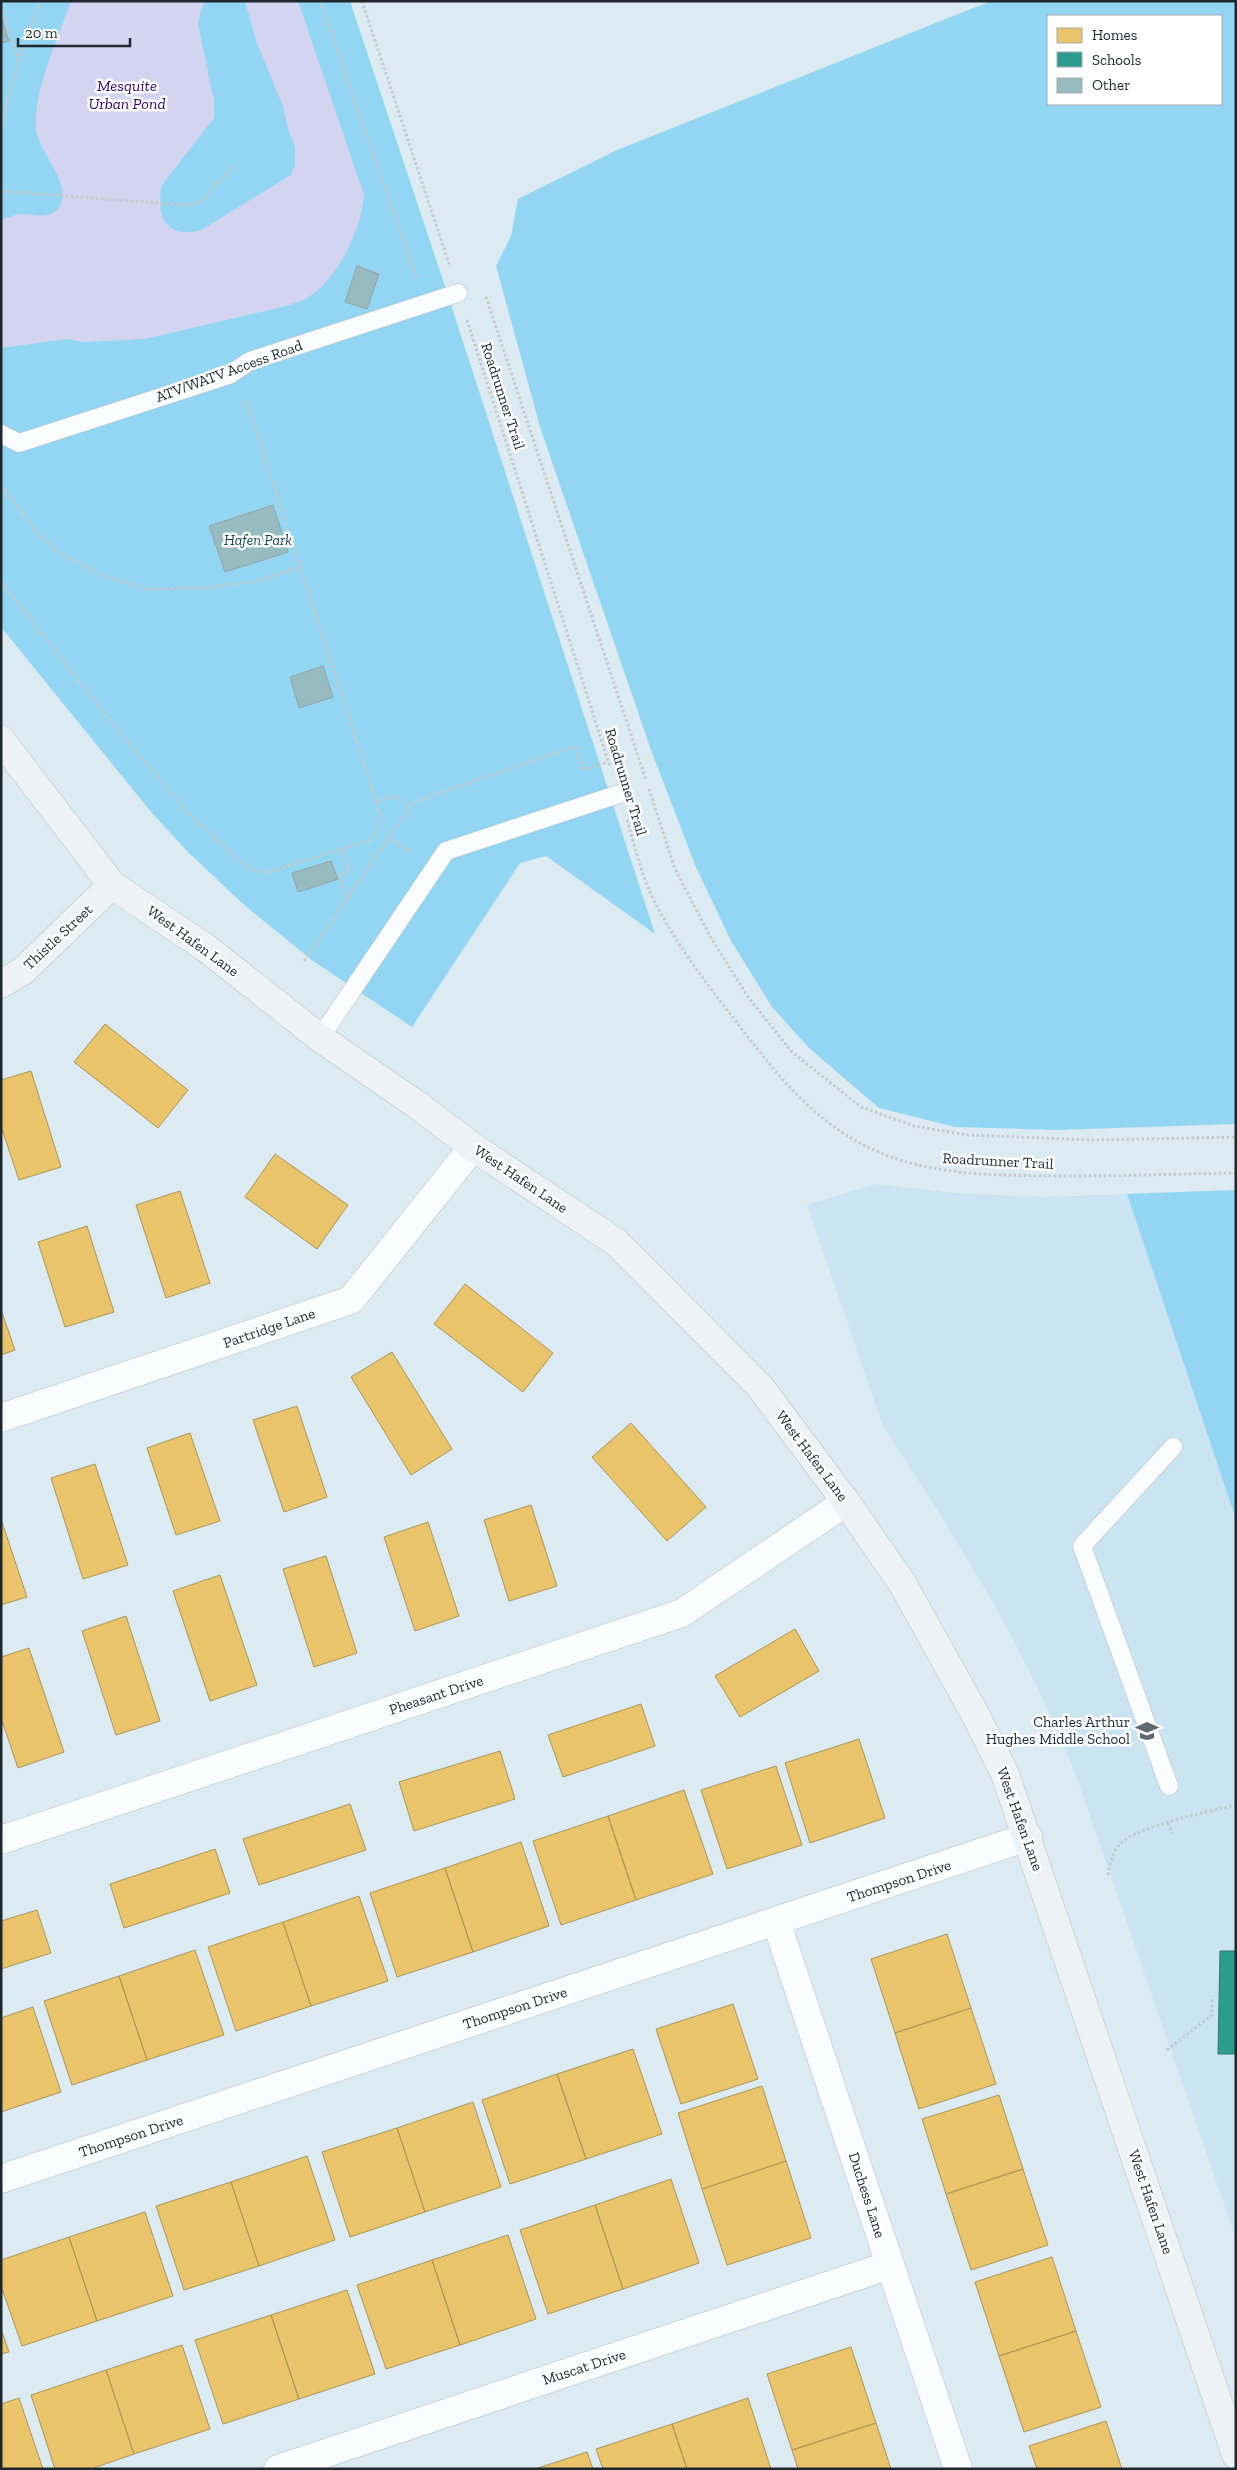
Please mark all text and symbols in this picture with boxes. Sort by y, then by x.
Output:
scale bar [18,15,130,47]
legend [1047,15,1222,105]
text: 20 m [25,24,58,42]
text: Homes [1092,26,1137,44]
text: Schools [1092,51,1141,69]
water label: Mesquite Urban Pond [88,76,166,113]
text: Other [1092,76,1130,94]
street label: ATV/WATV Access Road [153,336,306,406]
street label: Roadrunner Trail [477,340,529,452]
park label: Hafen Park [224,531,292,549]
street label: Roadrunner Trail [601,726,651,838]
street label: Thistle Street [20,900,97,974]
street label: West Hafen Lane [144,902,242,980]
street label: West Hafen Lane [471,1141,571,1217]
street label: Roadrunner Trail [942,1149,1054,1173]
street label: Partridge Lane [221,1304,317,1352]
street label: West Hafen Lane [772,1407,852,1505]
street label: Pheasant Drive [387,1671,485,1719]
place label: Charles Arthur Hughes Middle School [986,1713,1130,1748]
school or university icon: Charles Arthur Hughes Middle School [1134,1718,1160,1744]
street label: West Hafen Lane [993,1765,1047,1873]
street label: Thompson Drive [845,1856,953,1906]
street label: Thompson Drive [461,1983,569,2033]
street label: Thompson Drive [77,2111,185,2161]
street label: West Hafen Lane [1125,2147,1177,2257]
street label: Duchess Lane [845,2150,889,2240]
street label: Muscat Drive [540,2345,628,2389]

